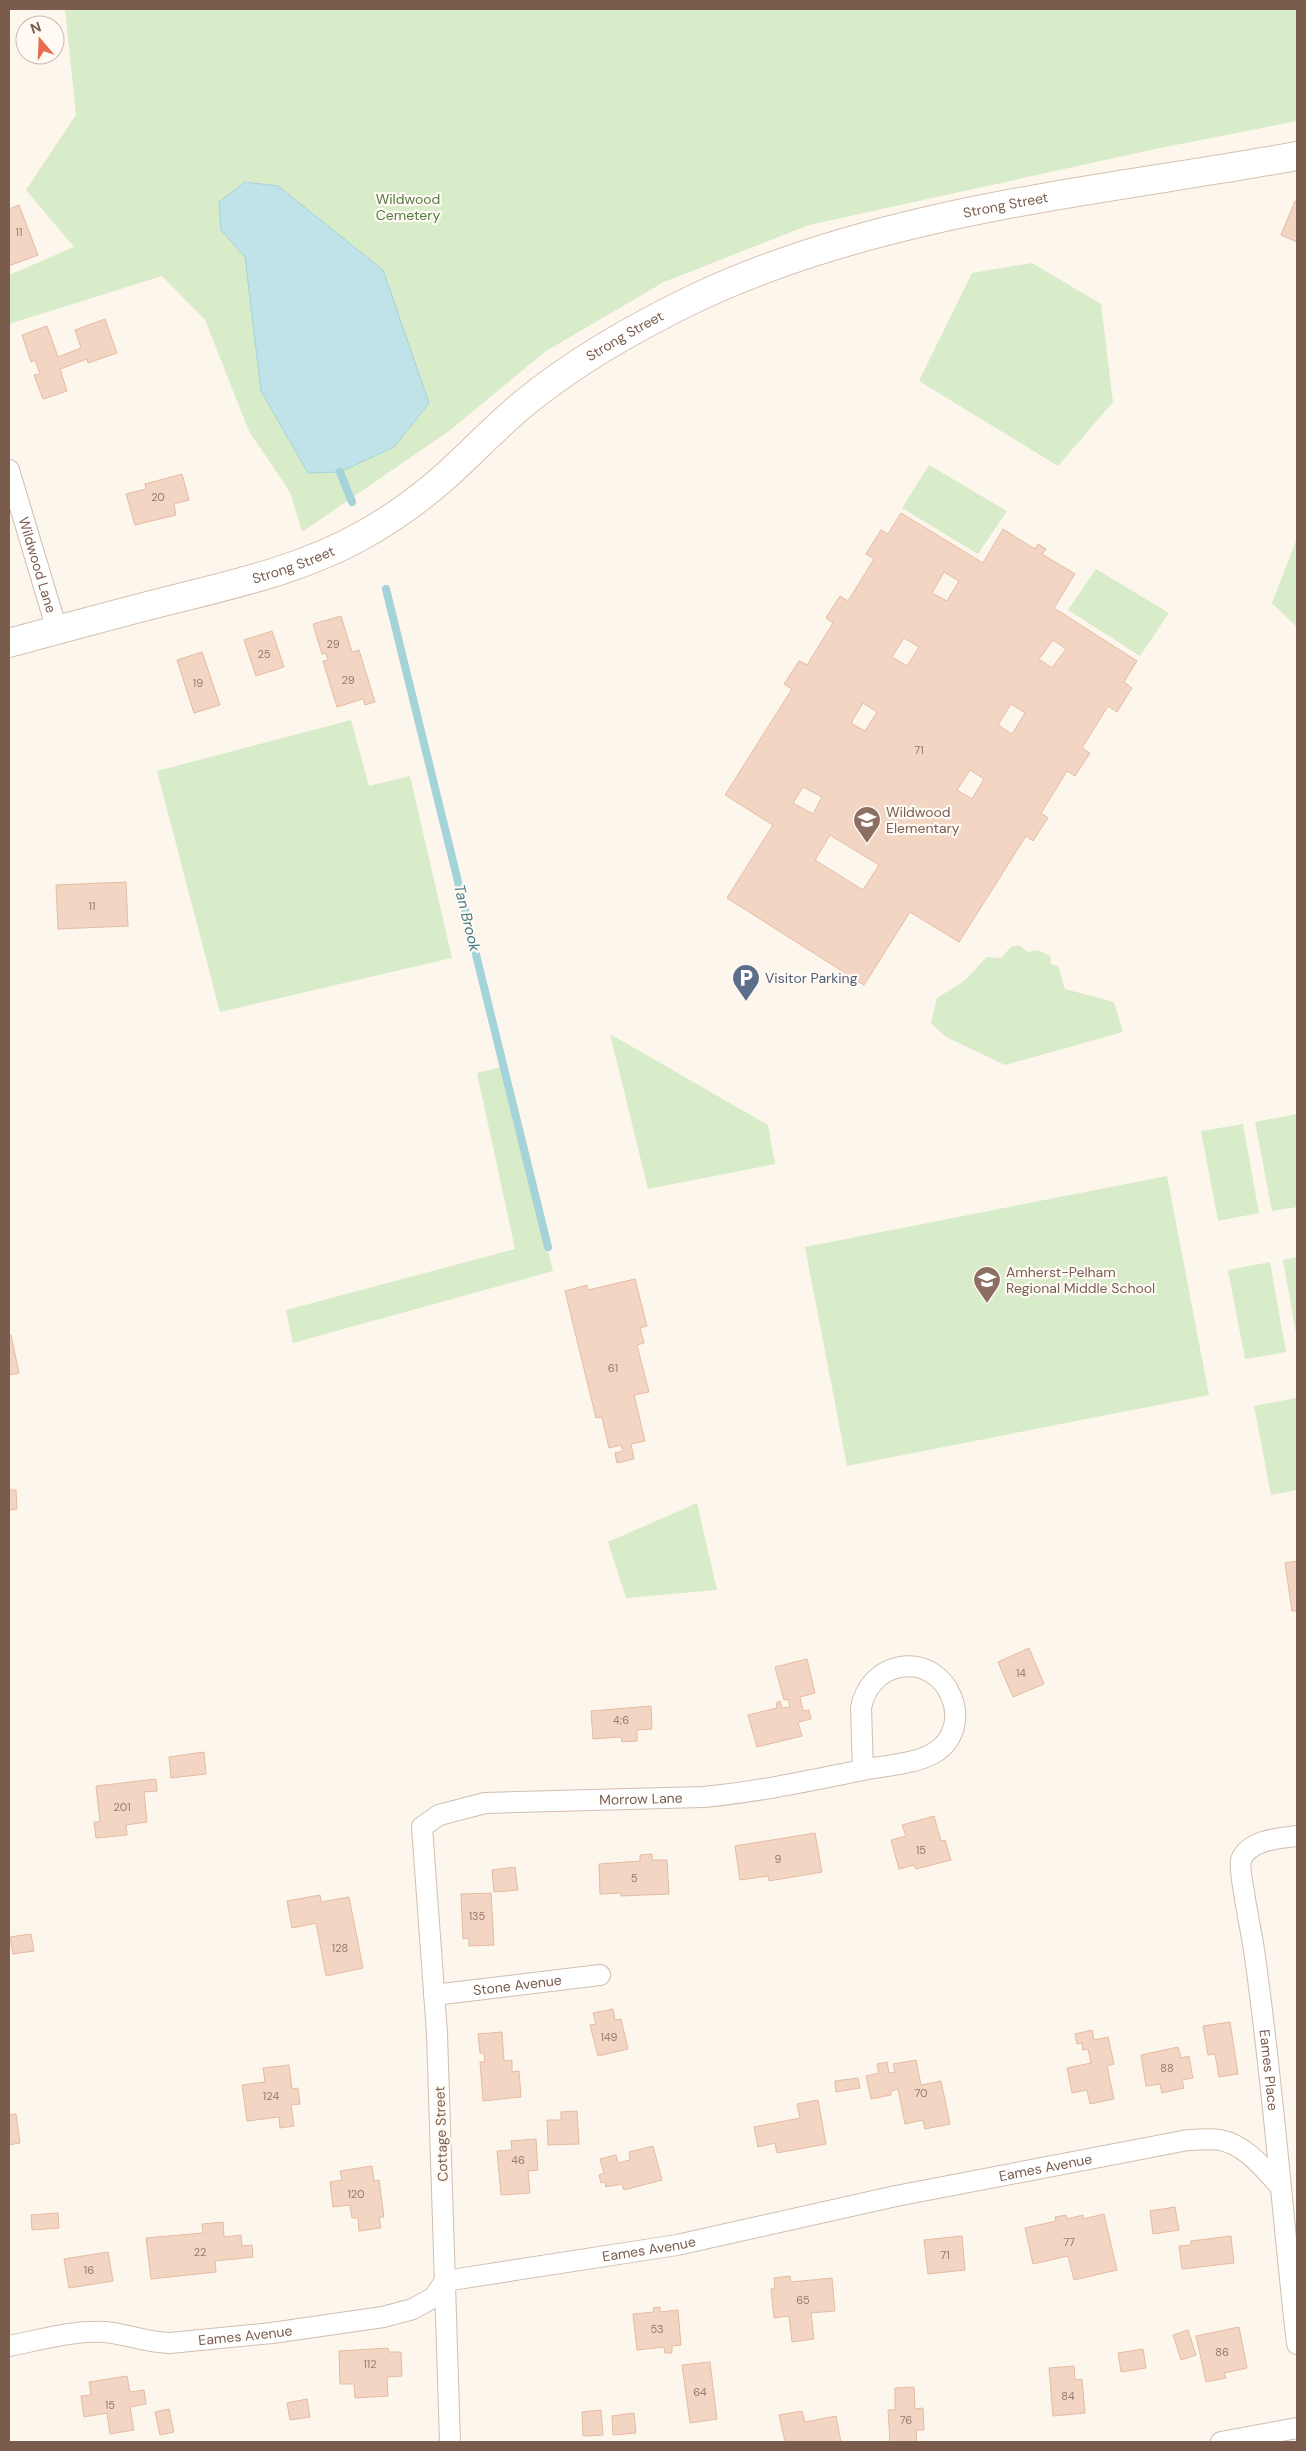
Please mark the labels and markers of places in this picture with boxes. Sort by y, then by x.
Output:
place label: Wildwood Elementary [886,803,960,837]
school or university icon: Wildwood Elementary [852,805,882,844]
parking icon: Visitor Parking [731,963,761,1002]
place label: Visitor Parking [765,969,858,987]
place label: Amherst-Pelham Regional Middle School [1006,1263,1155,1297]
school or university icon: Amherst-Pelham Regional Middle School [972,1265,1002,1304]

